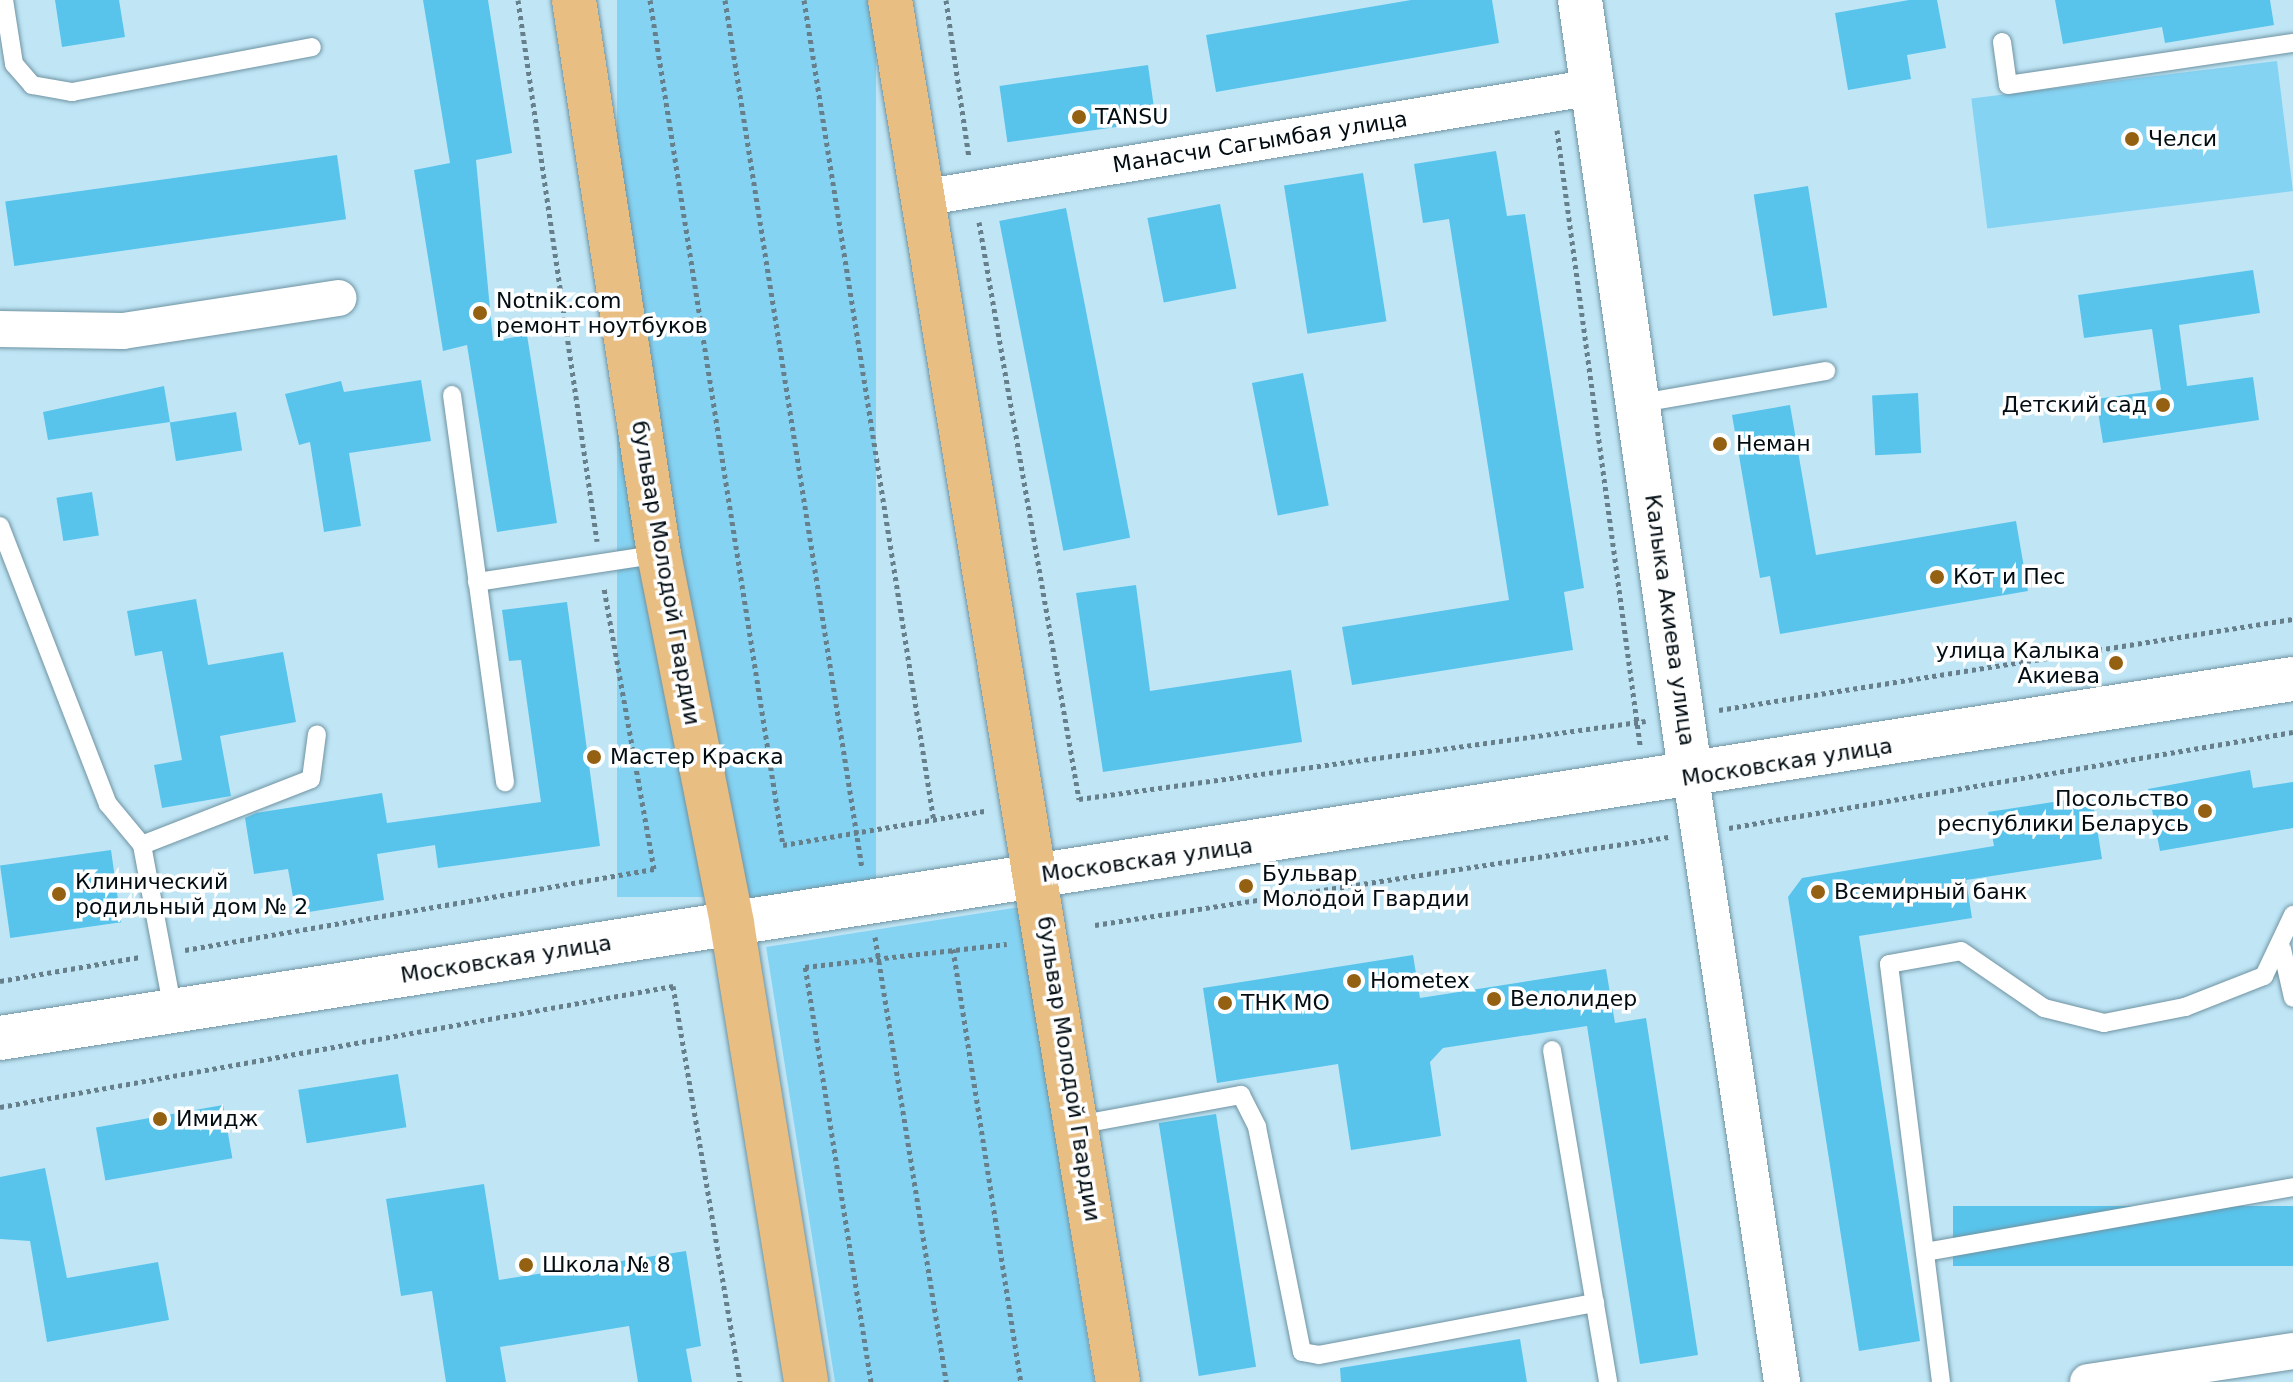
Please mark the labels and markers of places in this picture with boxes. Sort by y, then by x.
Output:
place label: TANSU [1095,104,1168,130]
marker: TANSU [1070,108,1088,126]
place label: Челси [2148,126,2217,152]
marker: Челси [2123,130,2141,148]
place label: Notnik.com ремонт ноутбуков [496,287,708,338]
marker: Notnik.com ремонт ноутбуков [471,304,489,322]
place label: Детский сад [2002,392,2147,418]
marker: Детский сад [2154,396,2172,414]
place label: Неман [1736,431,1811,457]
marker: Неман [1711,435,1729,453]
place label: Кот и Пес [1953,564,2065,590]
marker: Кот и Пес [1928,568,1946,586]
place label: улица Калыка Акиева [1936,637,2100,688]
marker: улица Калыка Акиева [2107,654,2125,672]
place label: Мастер Краска [610,744,784,770]
marker: Мастер Краска [585,748,603,766]
place label: Посольство республики Беларусь [1937,785,2189,836]
marker: Посольство республики Беларусь [2196,802,2214,820]
place label: Бульвар Молодой Гвардии [1262,860,1470,912]
place label: Клинический родильный дом № 2 [75,868,308,920]
marker: Бульвар Молодой Гвардии [1237,877,1255,895]
place label: Всемирный банк [1834,879,2027,905]
marker: Всемирный банк [1809,883,1827,901]
marker: Клинический родильный дом № 2 [50,885,68,903]
place label: Hometex [1370,968,1470,994]
marker: Hometex [1345,972,1363,990]
place label: Велолидер [1510,986,1637,1012]
place label: ТНК МО [1241,990,1330,1016]
marker: Велолидер [1485,990,1503,1008]
marker: ТНК МО [1216,994,1234,1012]
place label: Имидж [176,1106,258,1132]
marker: Имидж [151,1110,169,1128]
place label: Школа № 8 [542,1252,671,1278]
marker: Школа № 8 [517,1256,535,1274]

